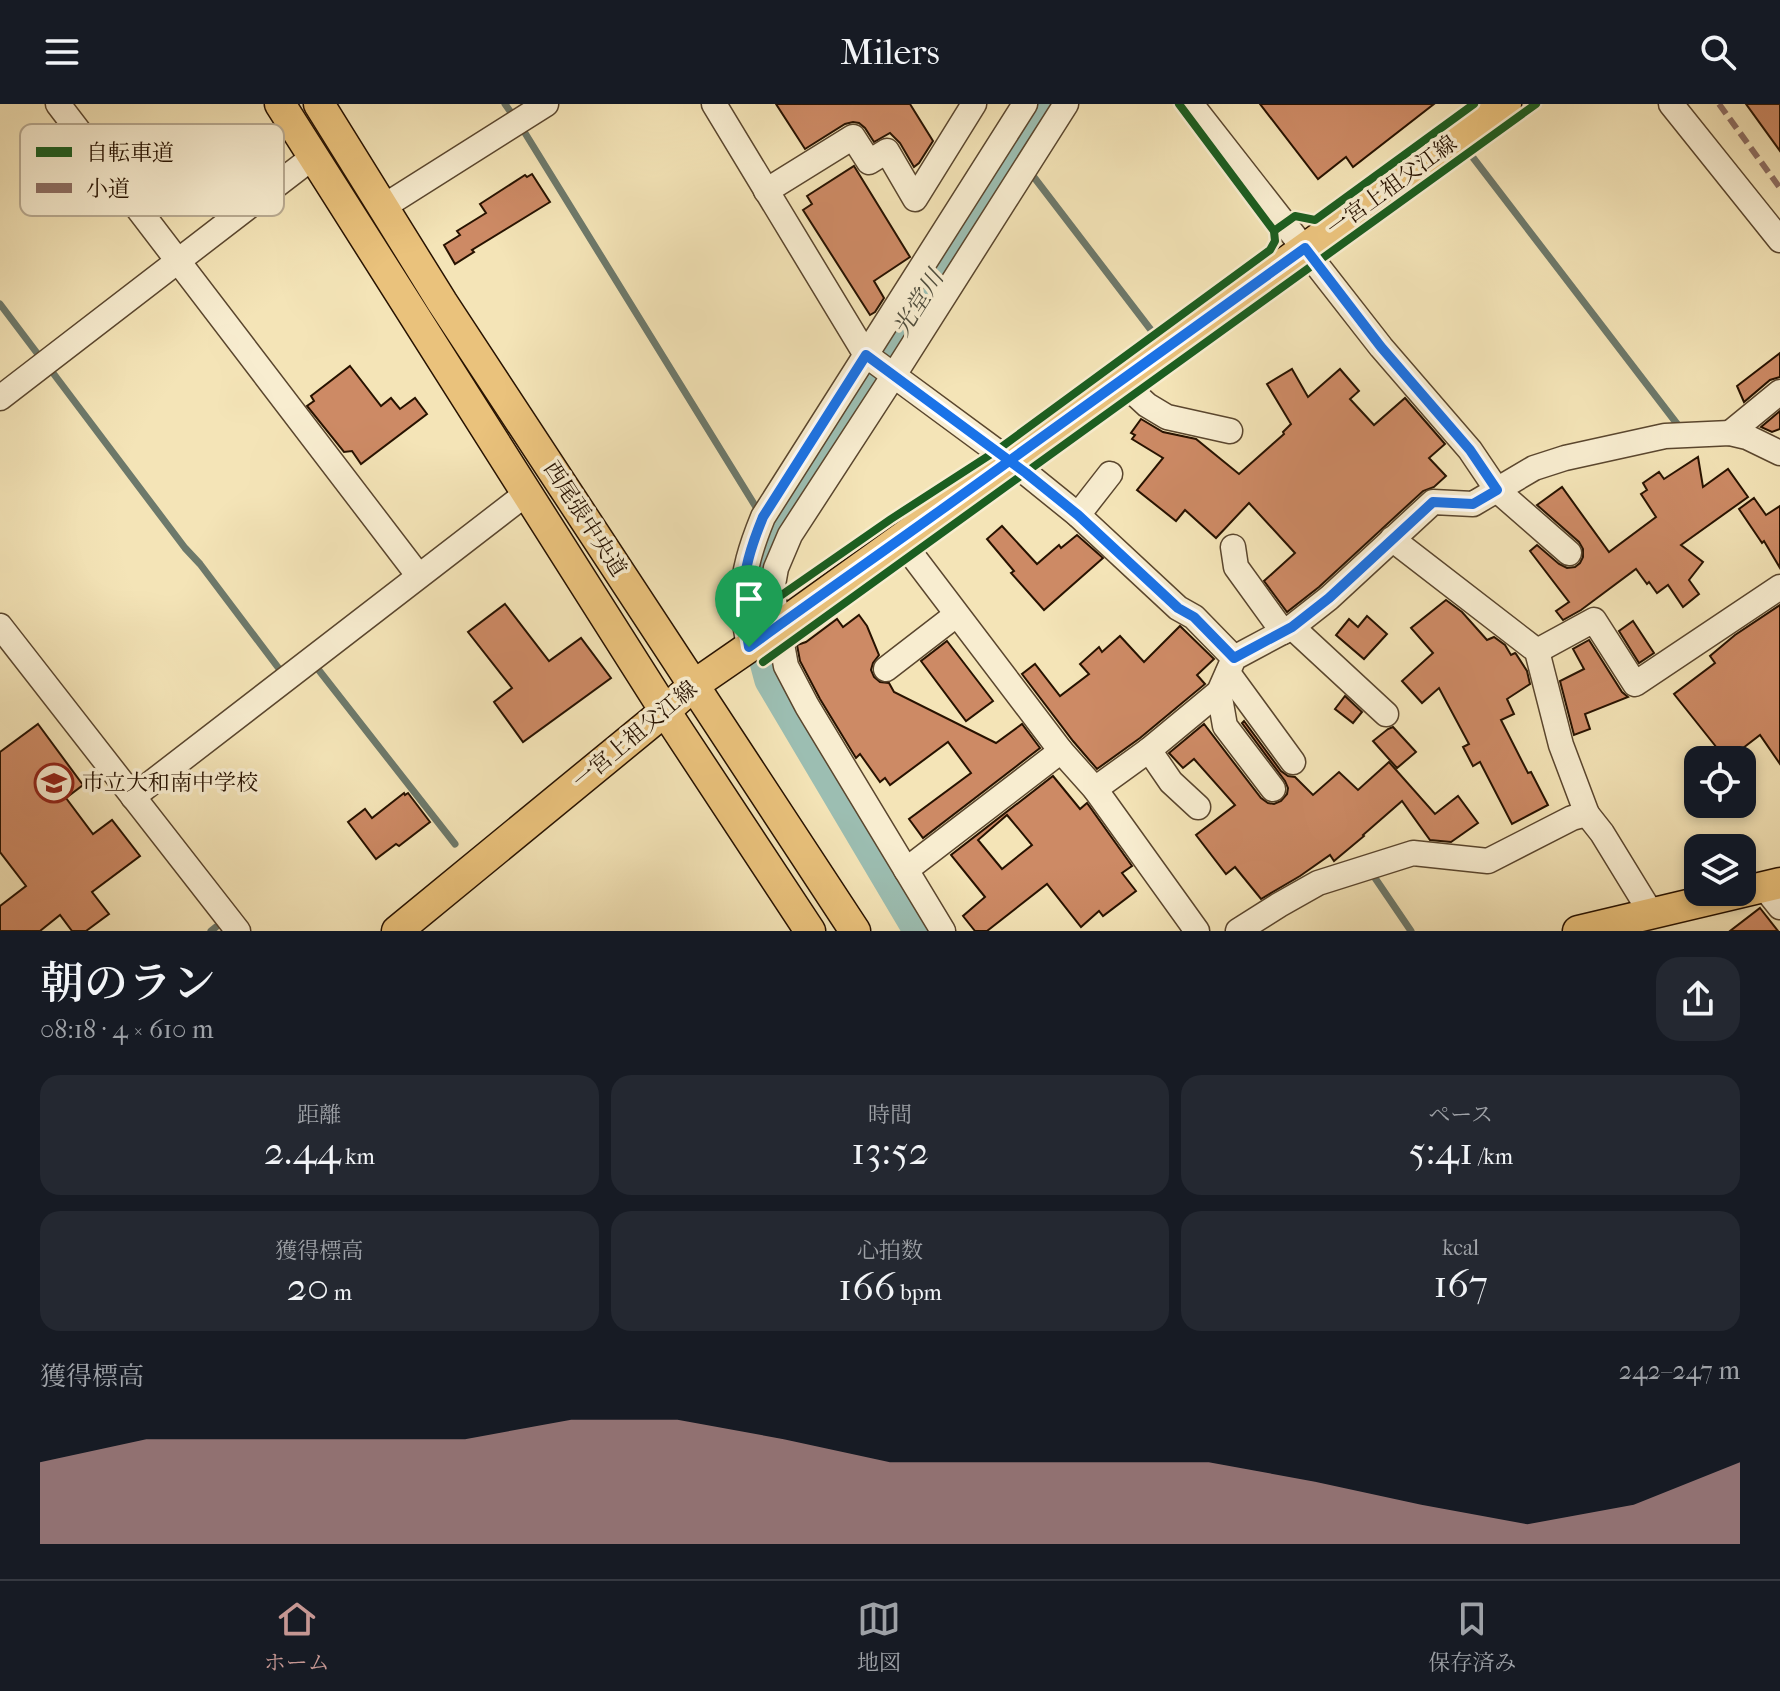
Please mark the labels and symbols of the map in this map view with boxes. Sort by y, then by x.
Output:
legend [20,124,284,216]
street label: 一宮上祖父江線 [1322,130,1462,242]
text: 自転車道 [86,140,174,166]
text: 小道 [86,176,130,202]
water label: 光堂川 [887,263,951,341]
street label: 西尾張中央道 [538,457,632,581]
pin [715,565,783,647]
street label: 一宮上祖父江線 [568,676,702,794]
school or university icon: 市立大和南中学校 [33,762,75,804]
place label: 市立大和南中学校 [82,770,258,796]

